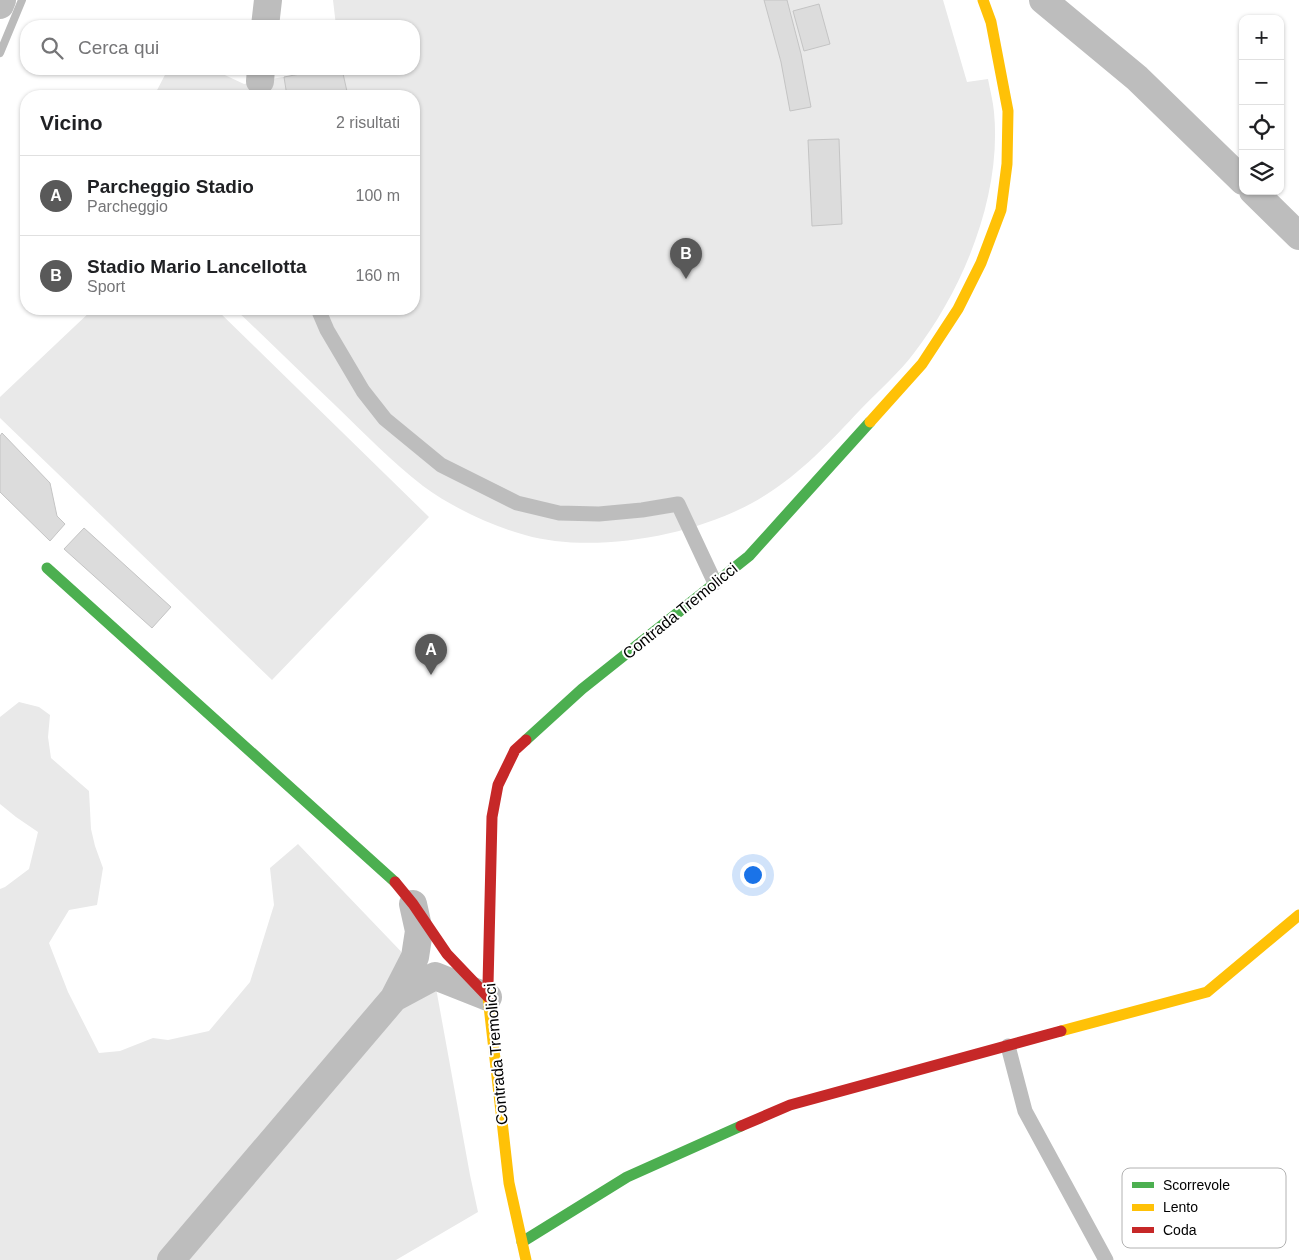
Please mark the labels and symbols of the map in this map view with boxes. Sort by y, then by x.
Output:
pin: B [670,238,702,279]
street label: Contrada Tremolicci [619,560,741,662]
pin: A [415,634,447,675]
your location [740,862,766,888]
street label: Contrada Tremolicci [481,982,511,1126]
legend [1122,1168,1286,1248]
text: Scorrevole [1163,1177,1230,1193]
text: Lento [1163,1199,1198,1215]
text: Coda [1163,1222,1197,1238]

